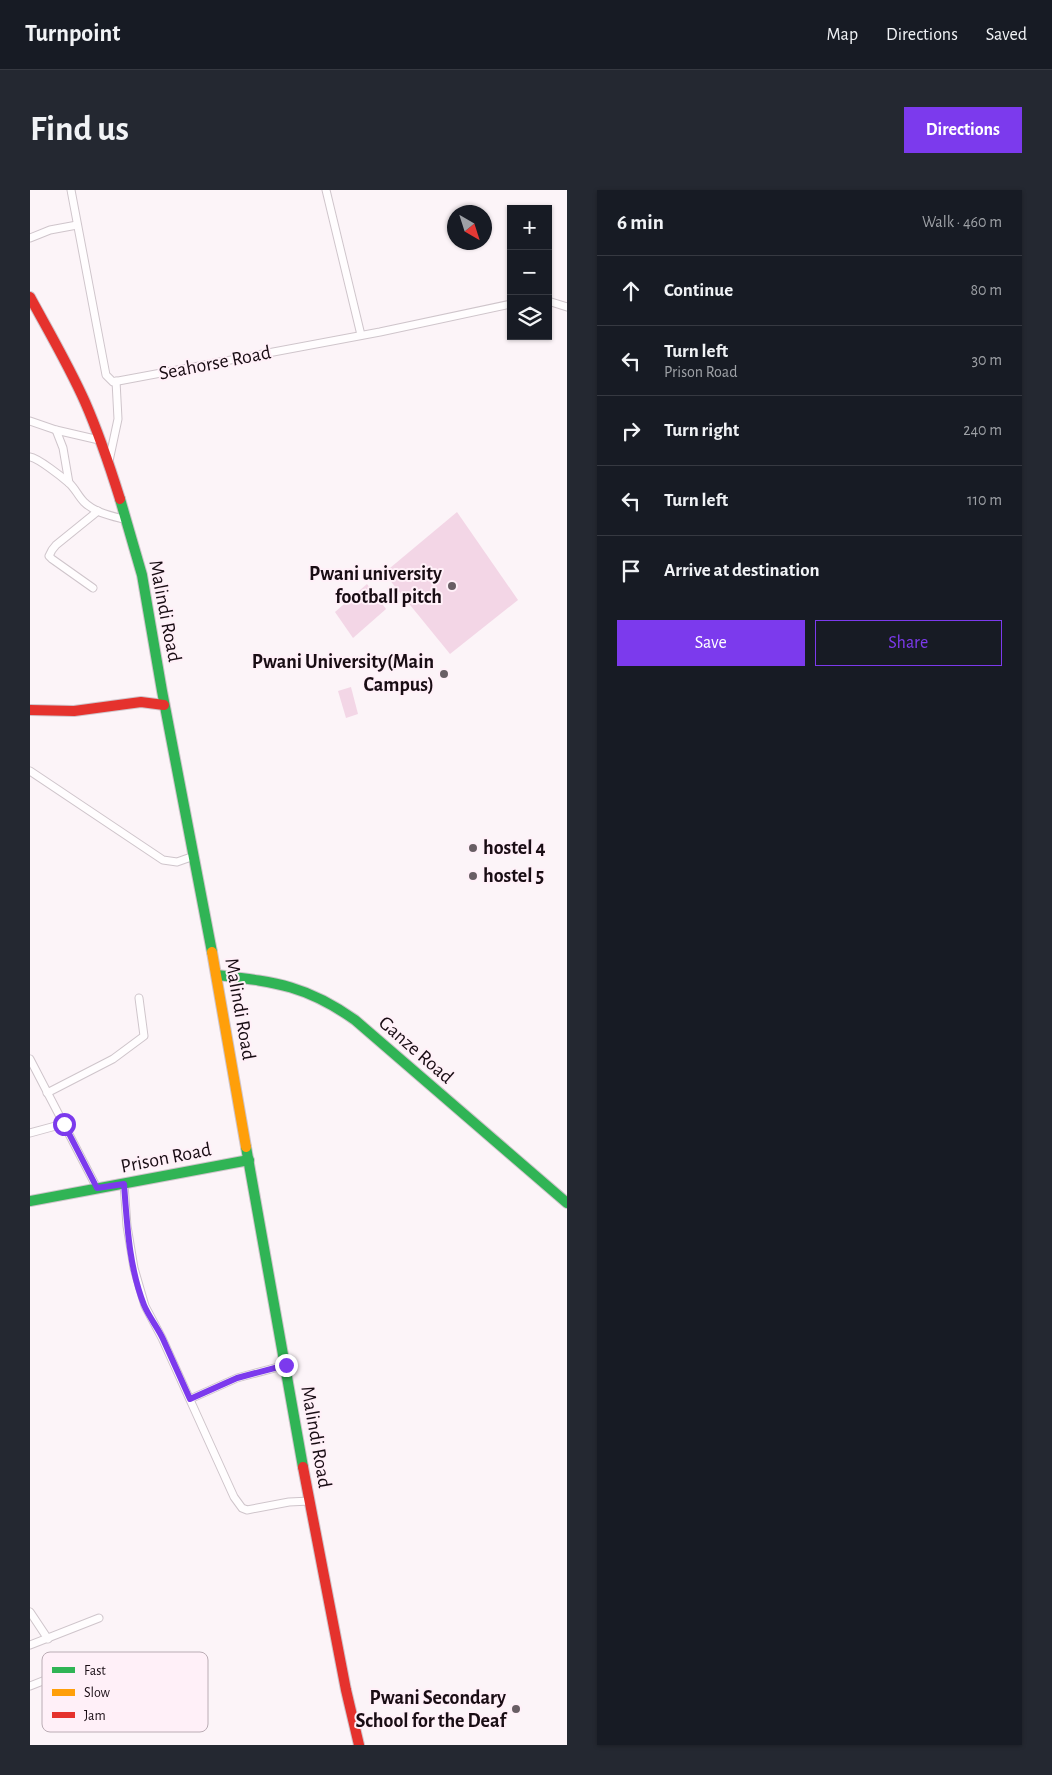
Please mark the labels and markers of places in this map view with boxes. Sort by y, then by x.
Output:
place label: Pwani university football pitch [309,564,442,607]
marker: Pwani university football pitch [446,580,458,592]
place label: Pwani University(Main Campus) [252,652,434,695]
marker: Pwani University(Main Campus) [438,668,450,680]
place label: hostel 4 [483,838,546,858]
marker: hostel 4 [467,842,479,854]
place label: hostel 5 [483,866,544,886]
marker: hostel 5 [467,870,479,882]
place label: Pwani Secondary School for the Deaf [356,1688,507,1731]
marker: Pwani Secondary School for the Deaf [510,1703,522,1715]

